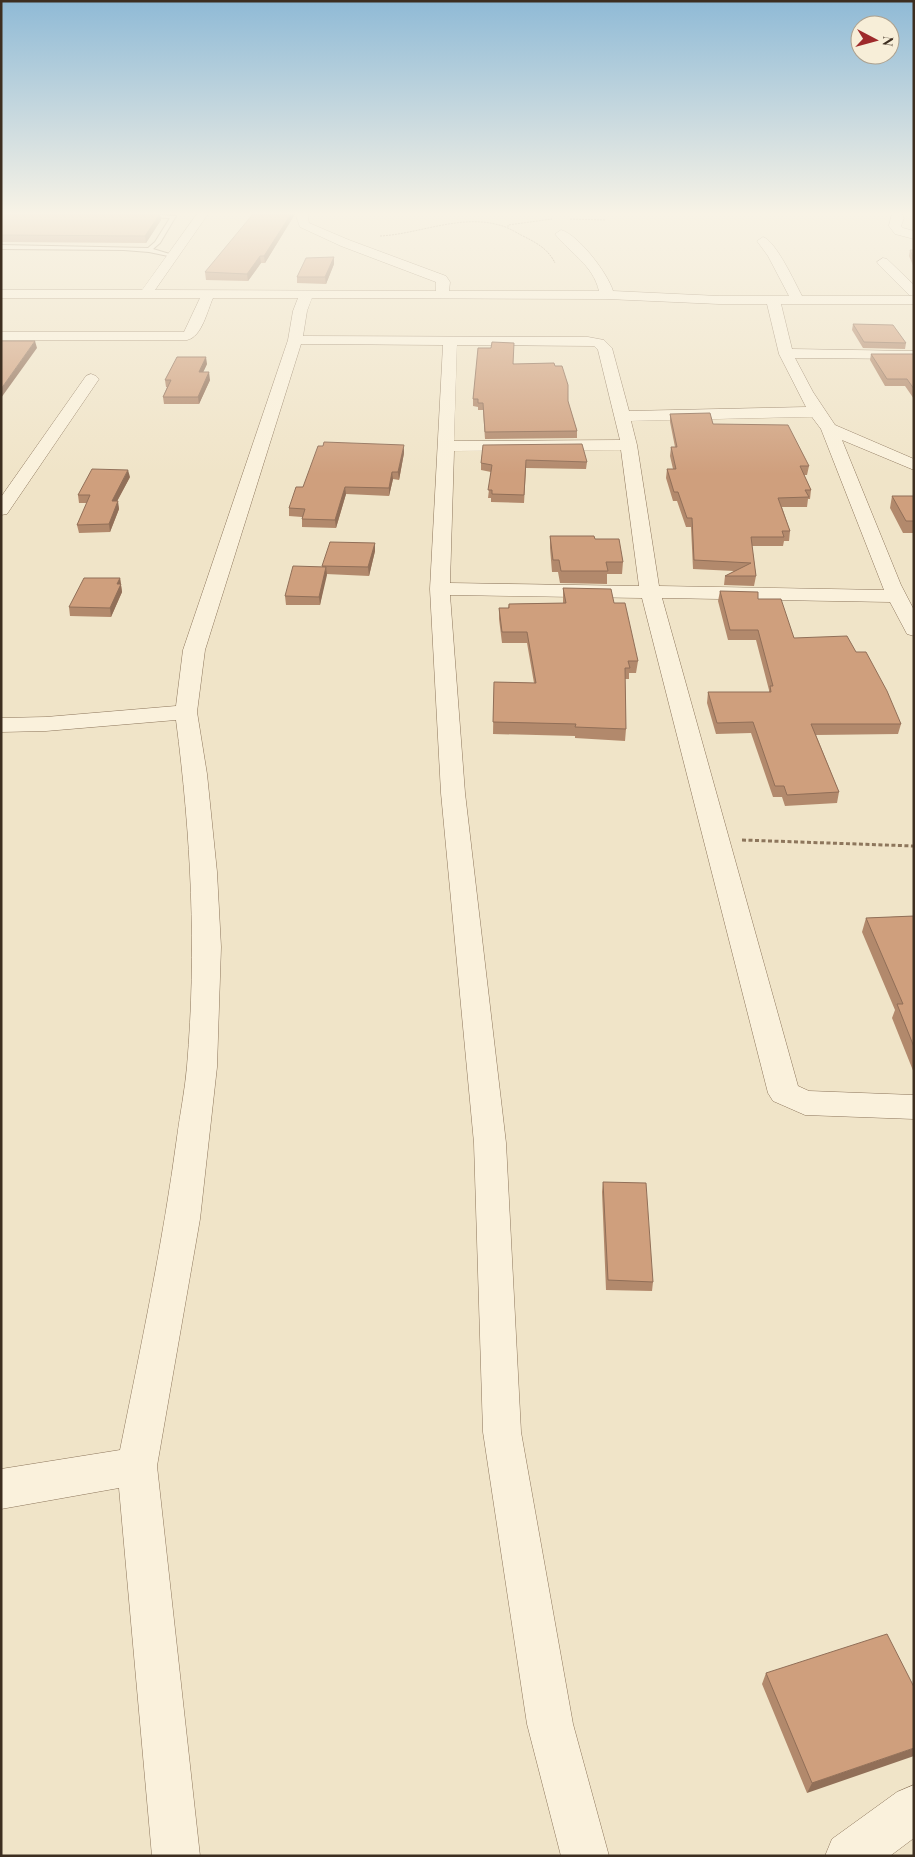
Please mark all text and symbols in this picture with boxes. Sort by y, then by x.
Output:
north arrow [850,15,900,65]
text: N [878,35,898,47]

